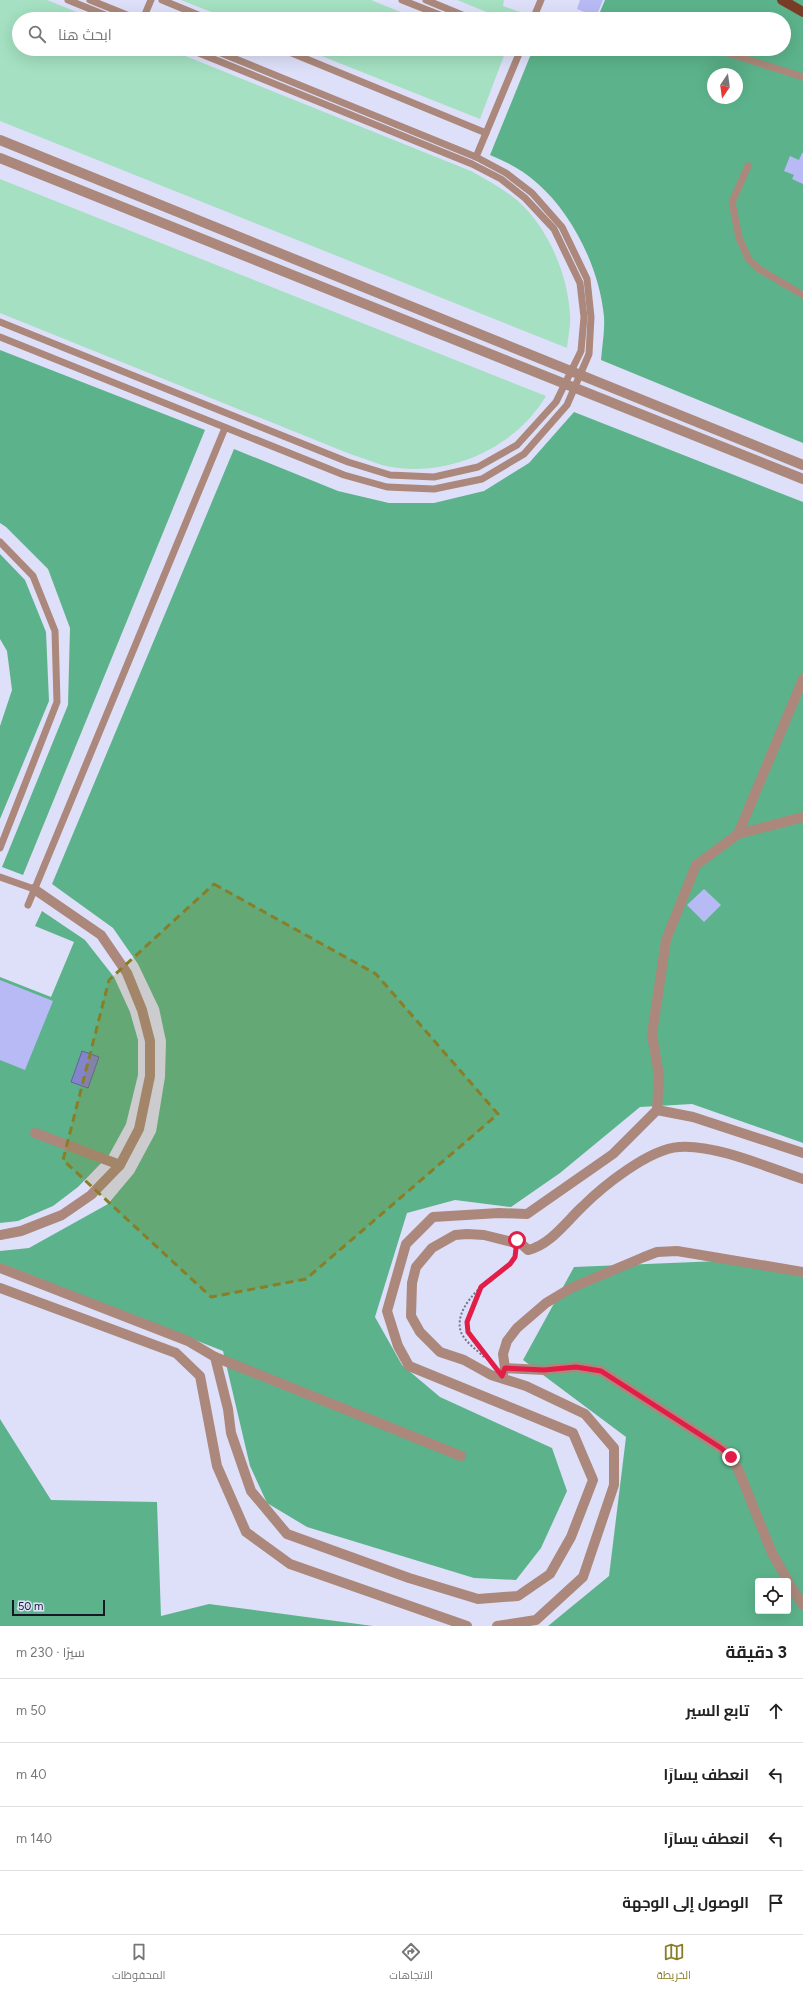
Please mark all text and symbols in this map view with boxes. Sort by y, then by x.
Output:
search box [12,12,791,56]
icon: search [26,23,48,45]
text: ابحث هنا [58,26,112,44]
north arrow [707,68,743,104]
route start [508,1231,526,1249]
route end [722,1448,740,1466]
map controls [755,1578,791,1614]
button: locate [755,1578,791,1614]
scale bar [12,1598,105,1617]
text: 50 m [18,1600,43,1613]
text: 3 دقيقة [725,1642,787,1662]
text: سيرًا · 230 m [16,1645,85,1660]
icon: ahead [765,1700,787,1722]
text: تابع السير [686,1702,749,1720]
text: 50 m [16,1703,46,1718]
icon: left [765,1764,787,1786]
text: انعطف يسارًا [664,1766,749,1784]
text: 40 m [16,1767,47,1782]
icon: left [765,1828,787,1850]
text: انعطف يسارًا [664,1830,749,1848]
text: 140 m [16,1831,52,1846]
icon: arrive [765,1892,787,1914]
text: الوصول إلى الوجهة [622,1894,749,1912]
tab: المحفوظات [112,1941,165,1985]
tab: الاتجاهات [389,1941,433,1985]
tab: الخريطة [657,1941,691,1985]

